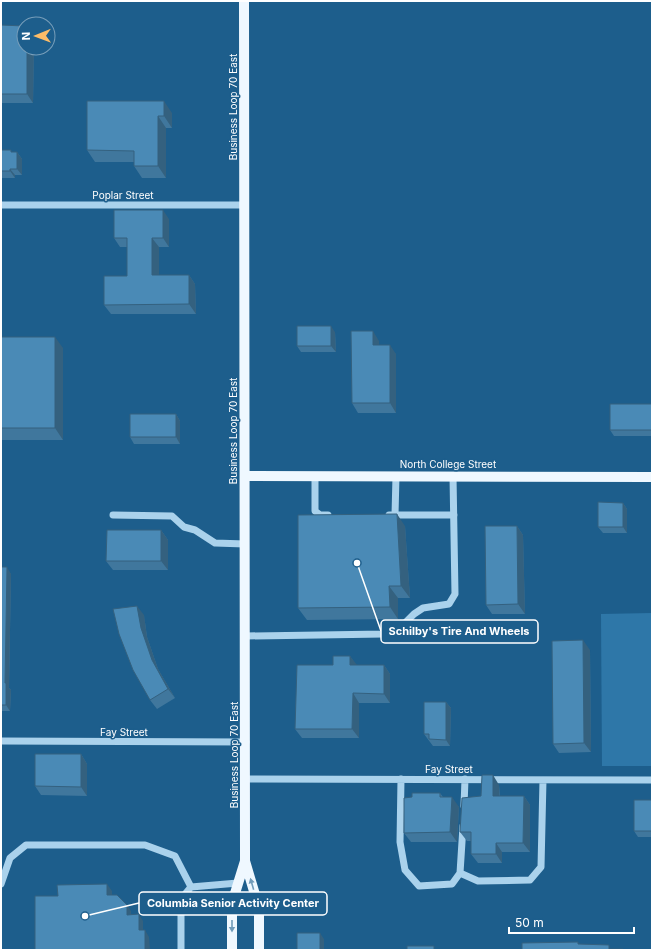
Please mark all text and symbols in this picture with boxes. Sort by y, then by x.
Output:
north arrow [16,16,56,56]
text: N [19,32,33,40]
street label: Business Loop 70 East [227,53,239,160]
street label: Poplar Street [92,189,154,201]
street label: Business Loop 70 East [227,377,239,484]
street label: North College Street [400,458,497,470]
callout: Schilby's Tire And Wheels [381,620,538,643]
text: Schilby's Tire And Wheels [388,624,530,638]
street label: Business Loop 70 East [228,701,240,808]
street label: Fay Street [100,726,149,738]
street label: Fay Street [425,763,474,775]
one-way arrow [249,878,255,890]
callout: Columbia Senior Activity Center [139,892,327,915]
text: Columbia Senior Activity Center [147,896,320,910]
scale bar [509,909,634,935]
text: 50 m [515,915,544,930]
one-way arrow [229,920,235,933]

